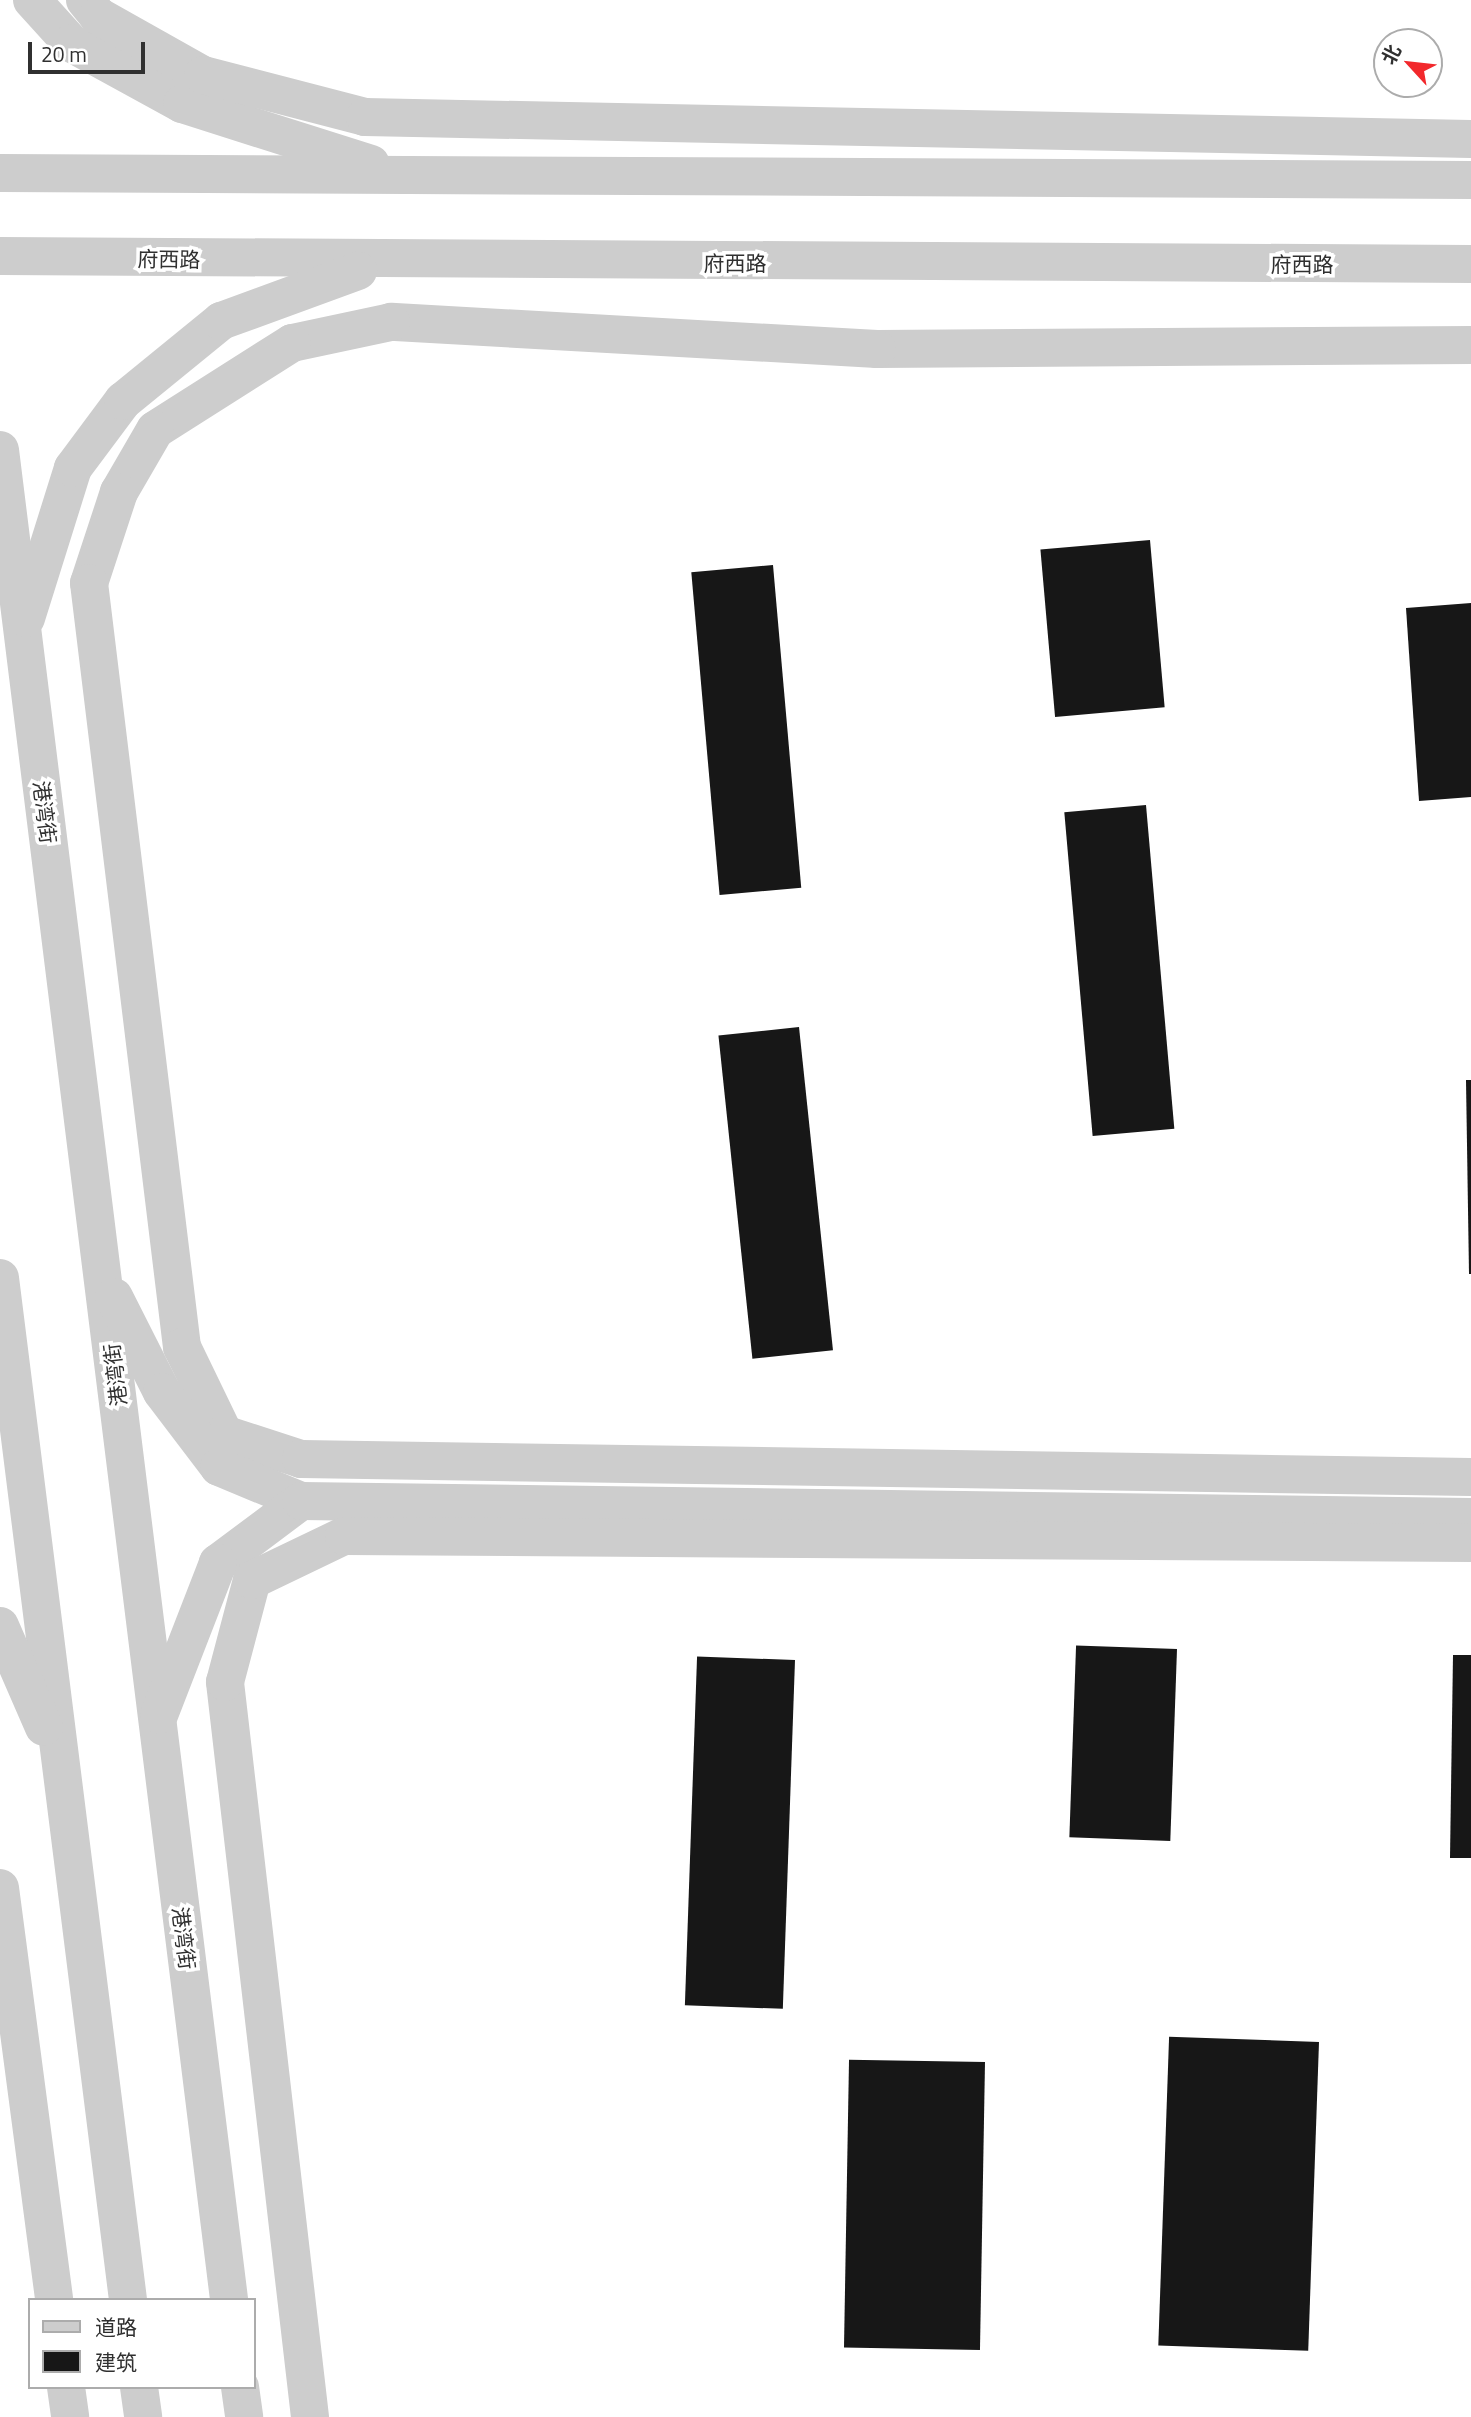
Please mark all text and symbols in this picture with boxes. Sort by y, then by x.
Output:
scale bar [32,28,149,72]
north arrow [1373,28,1443,98]
text: 20 m [41,38,87,70]
text: 北 [1373,39,1408,69]
street label: 府西路 [137,246,201,272]
street label: 府西路 [704,250,766,276]
street label: 府西路 [1271,251,1333,277]
street label: 港湾街 [29,779,61,845]
street label: 港湾街 [99,1342,131,1408]
street label: 港湾街 [168,1905,200,1971]
legend [28,2298,256,2389]
text: 道路 [95,2311,137,2343]
text: 建筑 [95,2346,137,2378]

